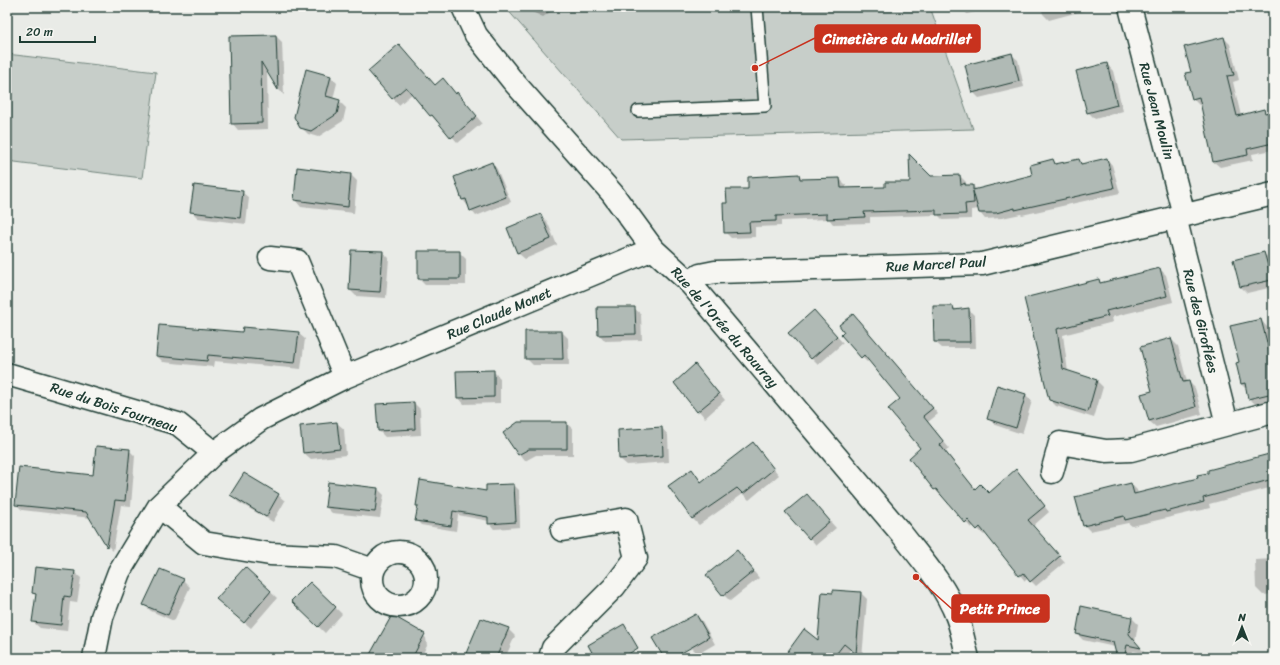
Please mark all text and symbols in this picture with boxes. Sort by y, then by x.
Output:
scale bar [20,18,95,44]
text: 20 m [26,21,53,43]
callout: Cimetière du Madrillet [815,25,980,52]
text: Cimetière du Madrillet [821,26,972,52]
street label: Rue Jean Moulin [1132,60,1182,163]
street label: Rue Marcel Paul [885,249,988,280]
street label: Rue de l'Orée du Rouvray [664,261,785,394]
street label: Rue des Giroflées [1176,266,1226,376]
street label: Rue Claude Monet [443,280,555,347]
street label: Rue du Bois Fourneau [47,375,181,440]
callout: Petit Prince [952,595,1049,622]
text: Petit Prince [960,596,1040,622]
north arrow [1222,607,1262,647]
text: N [1237,608,1246,627]

